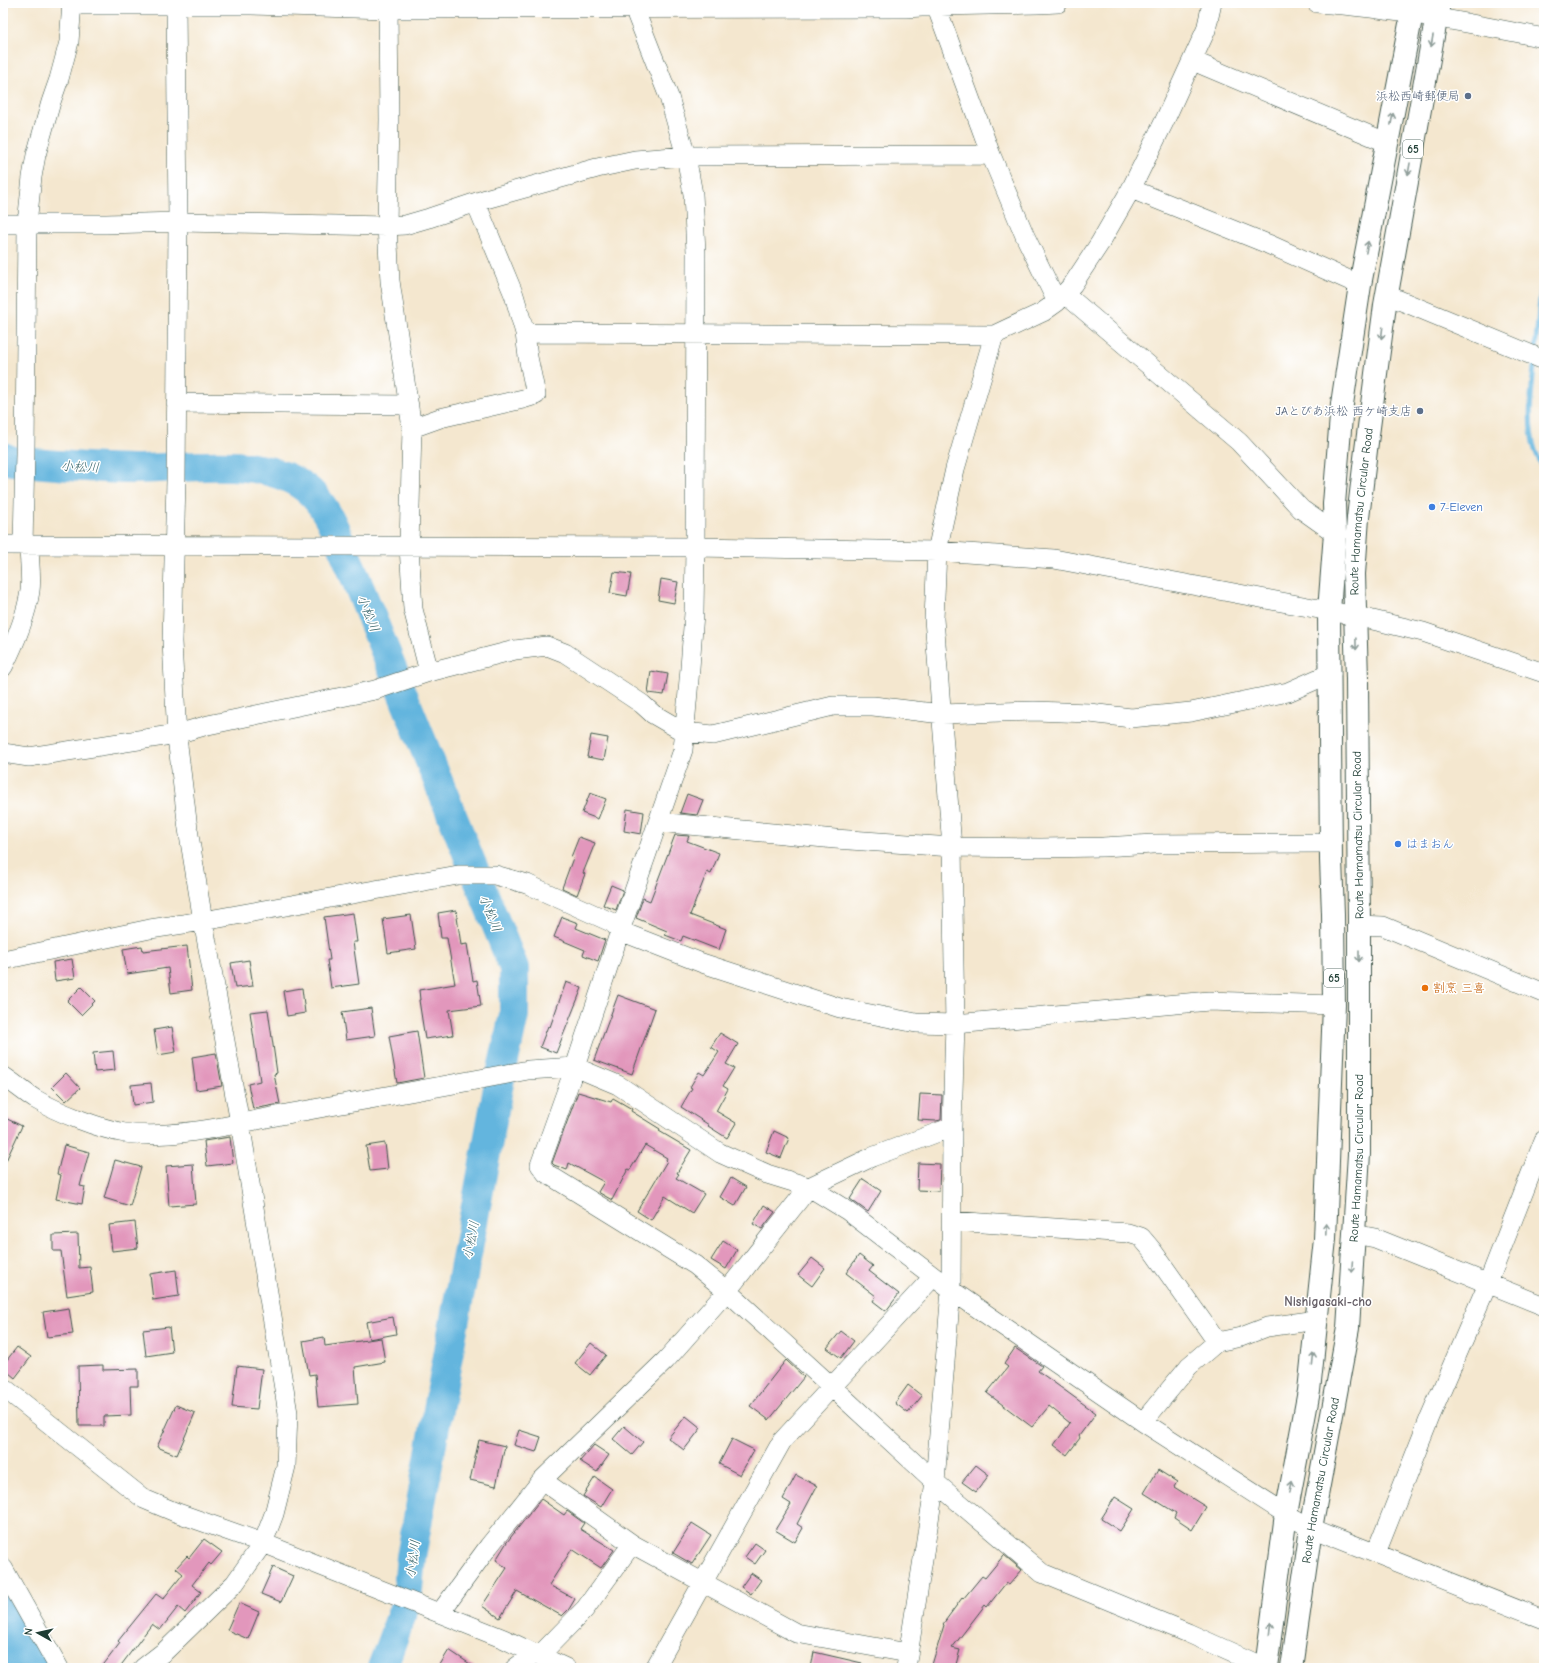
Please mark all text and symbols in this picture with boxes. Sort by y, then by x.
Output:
one-way arrow [1428,35,1436,48]
place label: 浜松西崎郵便局 [1376,89,1460,103]
marker: 浜松西崎郵便局 [1463,91,1473,101]
one-way arrow [1389,113,1397,126]
road number: 65 [1403,140,1423,158]
one-way arrow [1405,162,1413,175]
one-way arrow [1364,240,1372,253]
one-way arrow [1378,326,1386,339]
place label: JAとぴあ浜松 西ケ崎支店 [1276,404,1412,418]
marker: JAとぴあ浜松 西ケ崎支店 [1415,406,1425,416]
street label: Route Hamamatsu Circular Road [1347,427,1376,596]
water label: 小松川 [60,458,100,475]
place label: 7-Eleven [1440,500,1483,514]
marker: 7-Eleven [1427,502,1437,512]
water label: 小松川 [354,592,383,634]
one-way arrow [1352,637,1360,650]
street label: Route Hamamatsu Circular Road [1350,751,1366,919]
place label: はまおん [1406,837,1454,851]
marker: はまおん [1393,839,1403,849]
water label: 小松川 [476,892,505,934]
one-way arrow [1355,949,1363,962]
road number: 65 [1324,969,1344,987]
place label: 割烹 三喜 [1433,981,1485,995]
marker: 割烹 三喜 [1420,983,1430,993]
street label: Route Hamamatsu Circular Road [1346,1074,1366,1243]
water label: 小松川 [459,1220,482,1261]
one-way arrow [1322,1223,1330,1236]
one-way arrow [1348,1260,1355,1273]
district label: Nishigasaki-cho [1284,1294,1372,1309]
one-way arrow [1309,1353,1317,1366]
street label: Route Hamamatsu Circular Road [1299,1396,1342,1564]
one-way arrow [1288,1481,1296,1494]
water label: 小松川 [402,1539,423,1579]
north arrow [18,1613,58,1653]
one-way arrow [1267,1623,1275,1636]
text: N [22,1627,36,1636]

